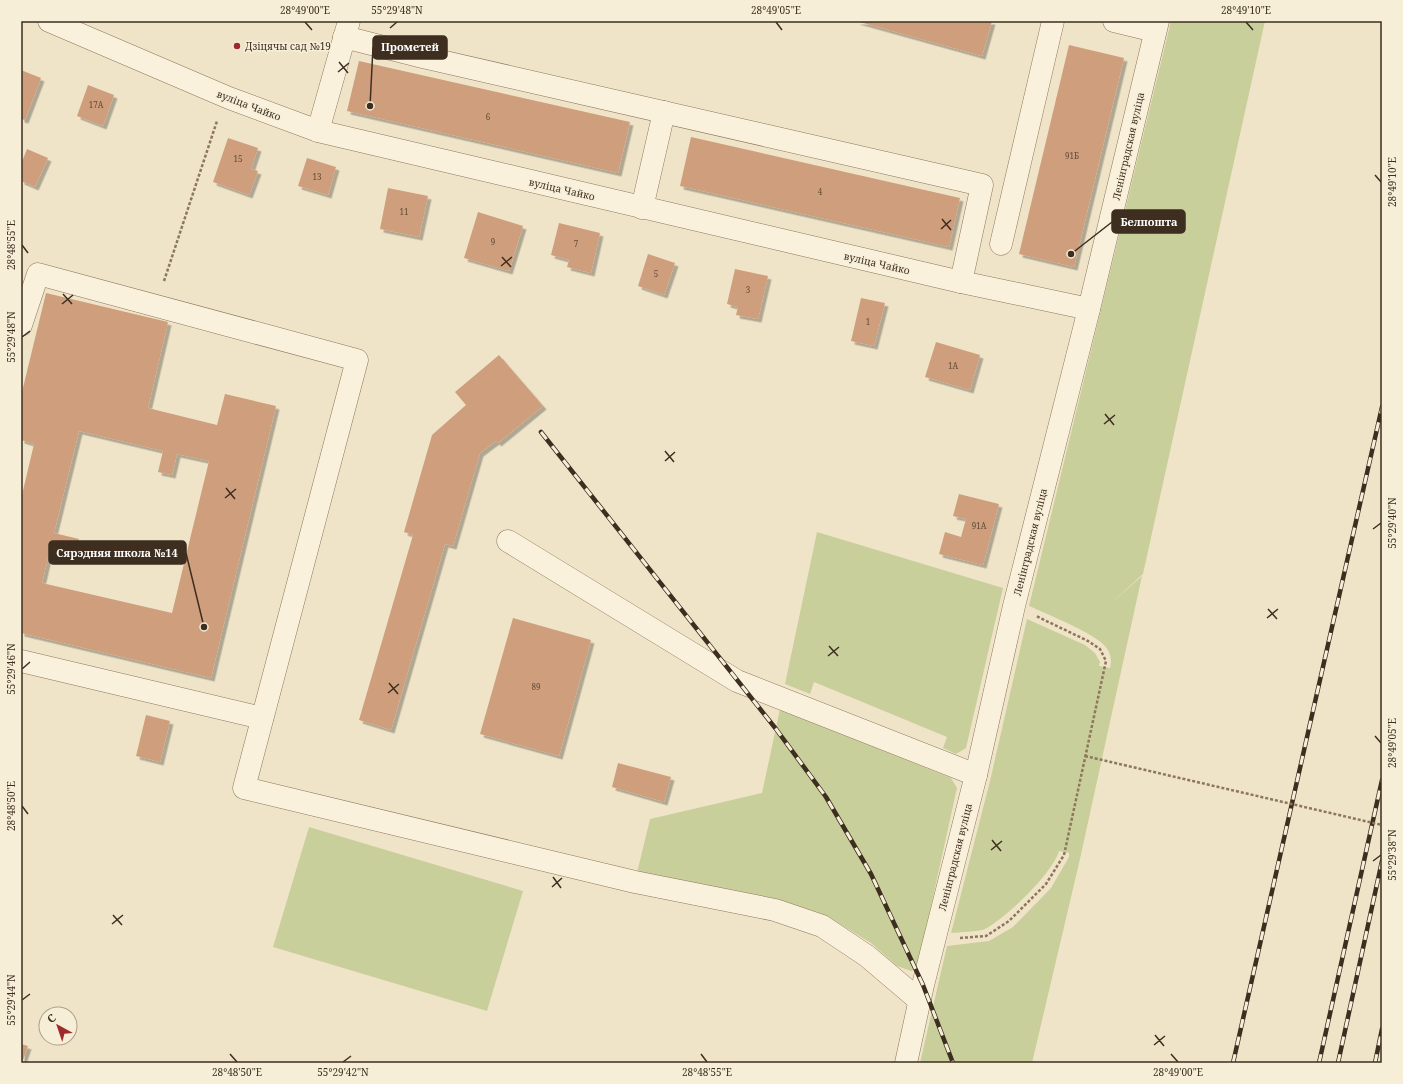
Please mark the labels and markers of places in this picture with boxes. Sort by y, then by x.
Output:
callout: Прометей [373,36,447,59]
place label: Дзіцячы сад №19 [245,39,331,53]
marker: Дзіцячы сад №19 [232,41,242,51]
callout: Белпошта [1112,210,1185,233]
callout: Сярэдняя школа №14 [49,541,186,564]

